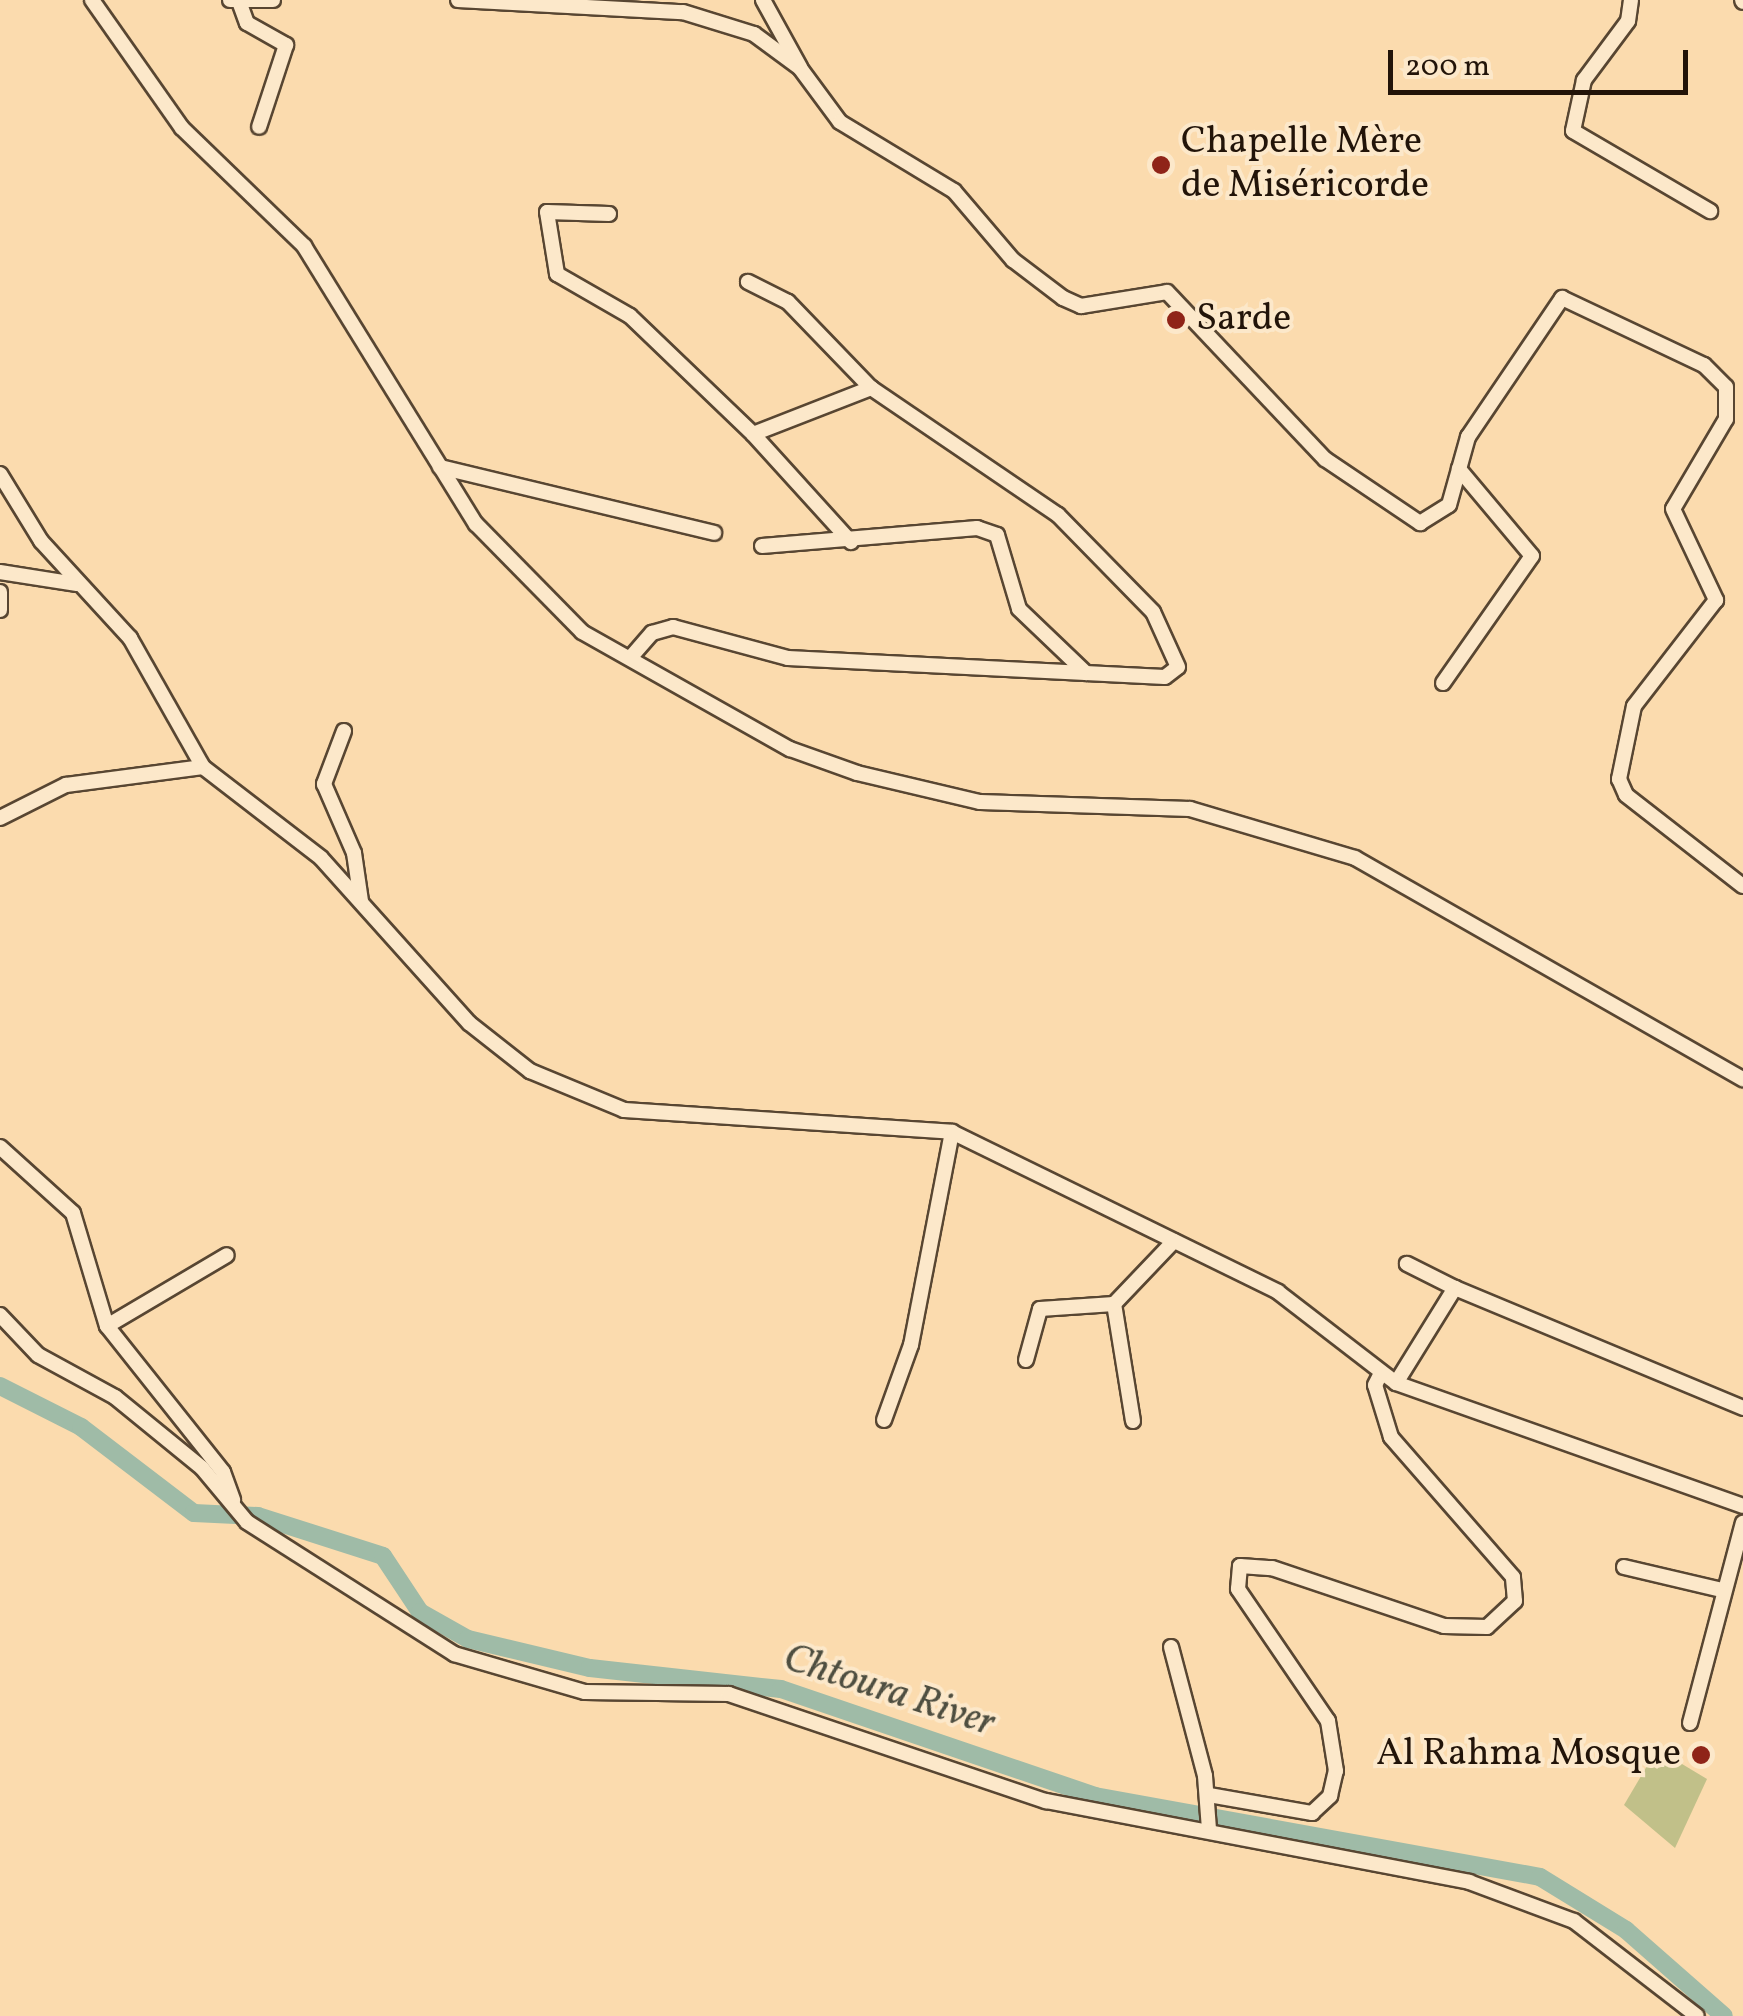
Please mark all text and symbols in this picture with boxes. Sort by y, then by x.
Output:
scale bar [1393,30,1693,92]
text: 200 m [1405,46,1490,88]
place label: Chapelle Mère de Miséricorde [1181,120,1429,210]
marker: Chapelle Mère de Miséricorde [1150,154,1172,176]
place label: Sarde [1196,297,1291,343]
marker: Sarde [1165,309,1187,331]
water label: Chtoura River [777,1635,1001,1749]
place label: Al Rahma Mosque [1376,1732,1681,1778]
marker: Al Rahma Mosque [1690,1744,1712,1766]

